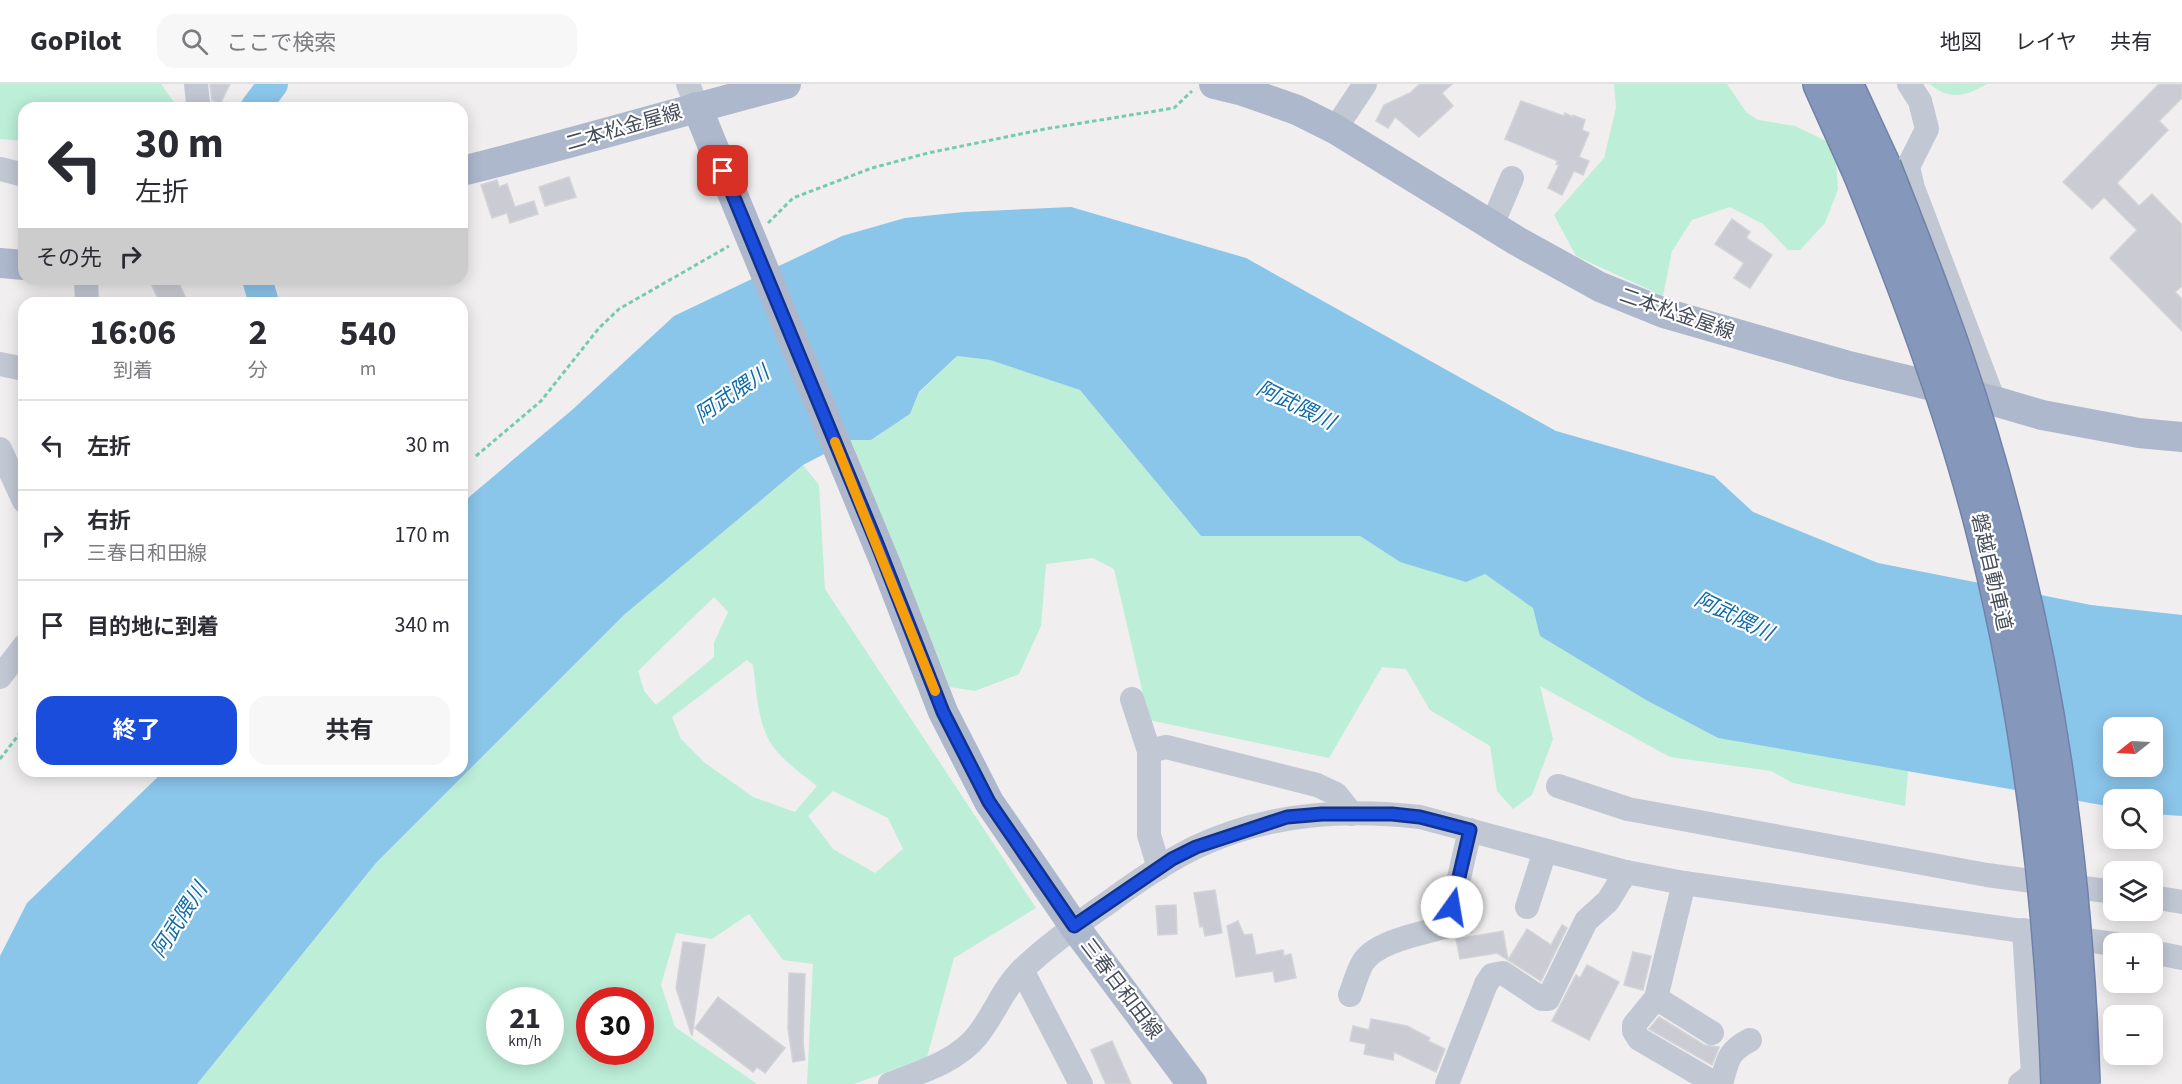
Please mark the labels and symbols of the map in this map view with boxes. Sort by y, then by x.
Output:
street label: 二本松金屋線 [562,98,686,158]
pin [697,145,748,196]
street label: 二本松金屋線 [1616,281,1738,347]
water label: 阿武隈川 [689,357,777,430]
water label: 阿武隈川 [1252,373,1342,438]
street label: 磐越自動車道 [1964,510,2018,634]
water label: 阿武隈川 [1690,584,1780,649]
north arrow [2103,717,2163,777]
water label: 阿武隈川 [144,875,216,963]
position arrow [1420,875,1484,939]
street label: 三春日和田線 [1074,933,1168,1045]
speed limit sign: 30 [576,987,654,1065]

